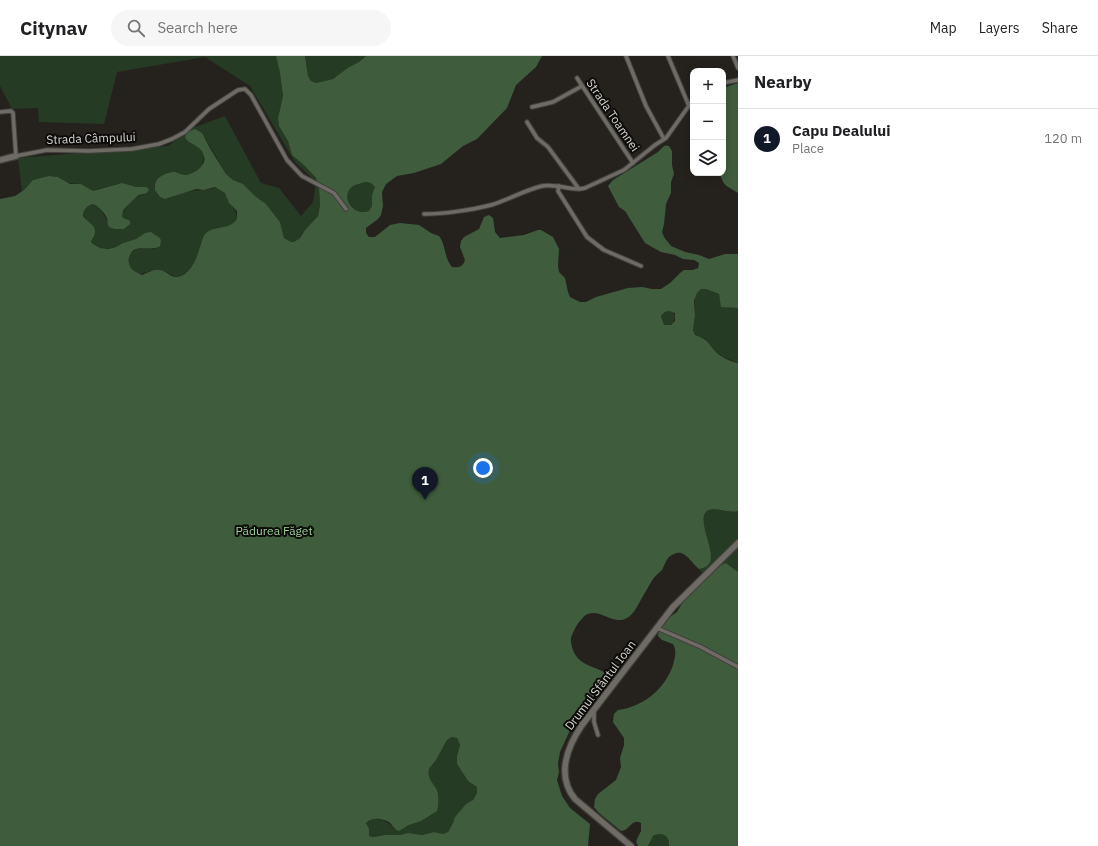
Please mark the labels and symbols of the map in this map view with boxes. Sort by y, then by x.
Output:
street label: Strada Toamnei [583,76,643,154]
street label: Strada Câmpului [46,129,136,147]
your location [473,458,493,478]
pin: 1 [412,467,438,500]
park label: Pădurea Făget [235,523,313,538]
street label: Drumul Sfântul Ioan [561,637,639,733]

